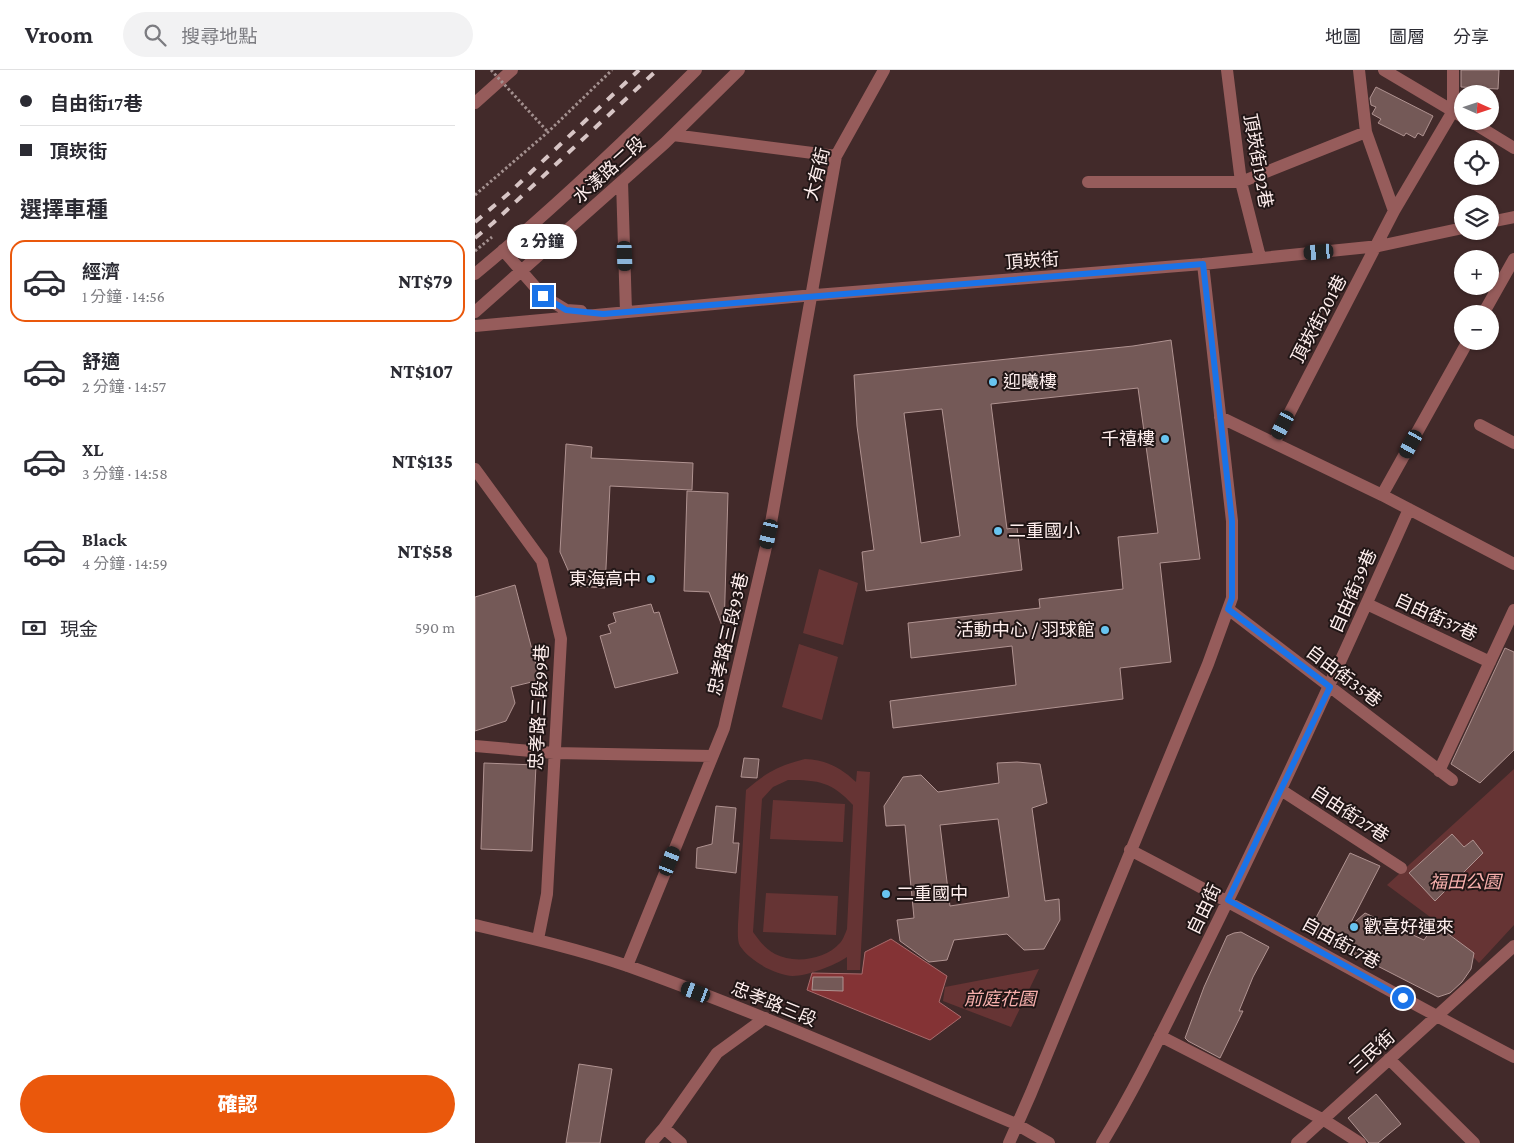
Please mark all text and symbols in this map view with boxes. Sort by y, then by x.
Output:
search box [123,12,473,57]
text: Vroom [25,21,93,48]
icon: search [141,21,169,49]
text: 搜尋地點 [181,26,257,47]
text: 地圖 [1325,27,1361,47]
text: 圖層 [1389,27,1425,47]
text: 分享 [1453,27,1489,47]
north arrow [1454,85,1499,130]
map controls [1454,85,1499,350]
text: 自由街17巷 [50,93,142,114]
street label: 頂崁街192巷 [1240,112,1276,210]
street label: 水漾路二段 [569,132,649,208]
button: locate [1454,140,1499,185]
text: 頂崁街 [50,141,107,162]
street label: 大有街 [801,145,833,203]
button: layers [1454,195,1499,240]
text: 選擇車種 [20,197,108,222]
callout: 2 分鐘 [508,224,578,258]
text: 2 分鐘 [520,233,564,250]
car [616,241,633,271]
car [1303,243,1334,261]
street label: 頂崁街 [1004,249,1060,273]
button: + [1454,250,1499,295]
icon: car [22,259,67,304]
text: 經濟 [82,261,120,282]
text: NT$79 [398,271,453,292]
street label: 頂崁街201巷 [1287,272,1351,366]
route end [532,285,554,307]
text: 1 分鐘 · 14:56 [82,288,165,305]
button: − [1454,305,1499,350]
icon: car [22,349,67,394]
text: 舒適 [82,351,120,372]
text: NT$107 [390,361,453,382]
place label: 迎曦樓 [1003,372,1057,392]
marker: 迎曦樓 [987,376,999,388]
text: 2 分鐘 · 14:57 [82,378,166,395]
car [1269,408,1296,442]
car [1397,427,1424,461]
place label: 千禧樓 [1101,429,1155,449]
marker: 千禧樓 [1159,433,1171,445]
icon: car [22,439,67,484]
text: XL [82,439,104,460]
text: NT$135 [392,451,453,472]
text: 3 分鐘 · 14:58 [82,465,168,482]
car [758,518,779,550]
place label: 二重國小 [1008,521,1080,541]
marker: 二重國小 [992,525,1004,537]
icon: car [22,529,67,574]
text: Black [82,529,127,550]
text: NT$58 [397,541,453,562]
street label: 自由街39巷 [1326,546,1380,636]
text: 4 分鐘 · 14:59 [82,555,168,572]
place label: 東海高中 [569,569,641,589]
street label: 忠孝路三段93巷 [704,571,752,697]
marker: 東海高中 [645,573,657,585]
street label: 自由街37巷 [1392,589,1480,645]
icon: cash [20,614,48,642]
text: 現金 [60,619,98,640]
text: 590 m [415,619,455,636]
place label: 活動中心 / 羽球館 [956,620,1095,640]
marker: 活動中心 / 羽球館 [1099,624,1111,636]
street label: 自由街35巷 [1302,641,1386,711]
street label: 忠孝路三段99巷 [526,643,552,771]
street label: 自由街27巷 [1307,781,1393,847]
car [657,844,682,878]
park label: 福田公園 [1429,872,1504,892]
street label: 自由街 [1183,880,1225,938]
place label: 二重國中 [896,884,968,904]
marker: 二重國中 [880,888,892,900]
street label: 自由街17巷 [1298,913,1384,973]
place label: 歡喜好運來 [1364,917,1454,937]
marker: 歡喜好運來 [1348,921,1360,933]
street label: 忠孝路三段 [729,978,819,1030]
car [679,980,712,1004]
route start [1392,987,1414,1009]
park label: 前庭花園 [964,989,1039,1009]
street label: 三民街 [1345,1027,1399,1077]
button: 確認 [20,1075,455,1133]

